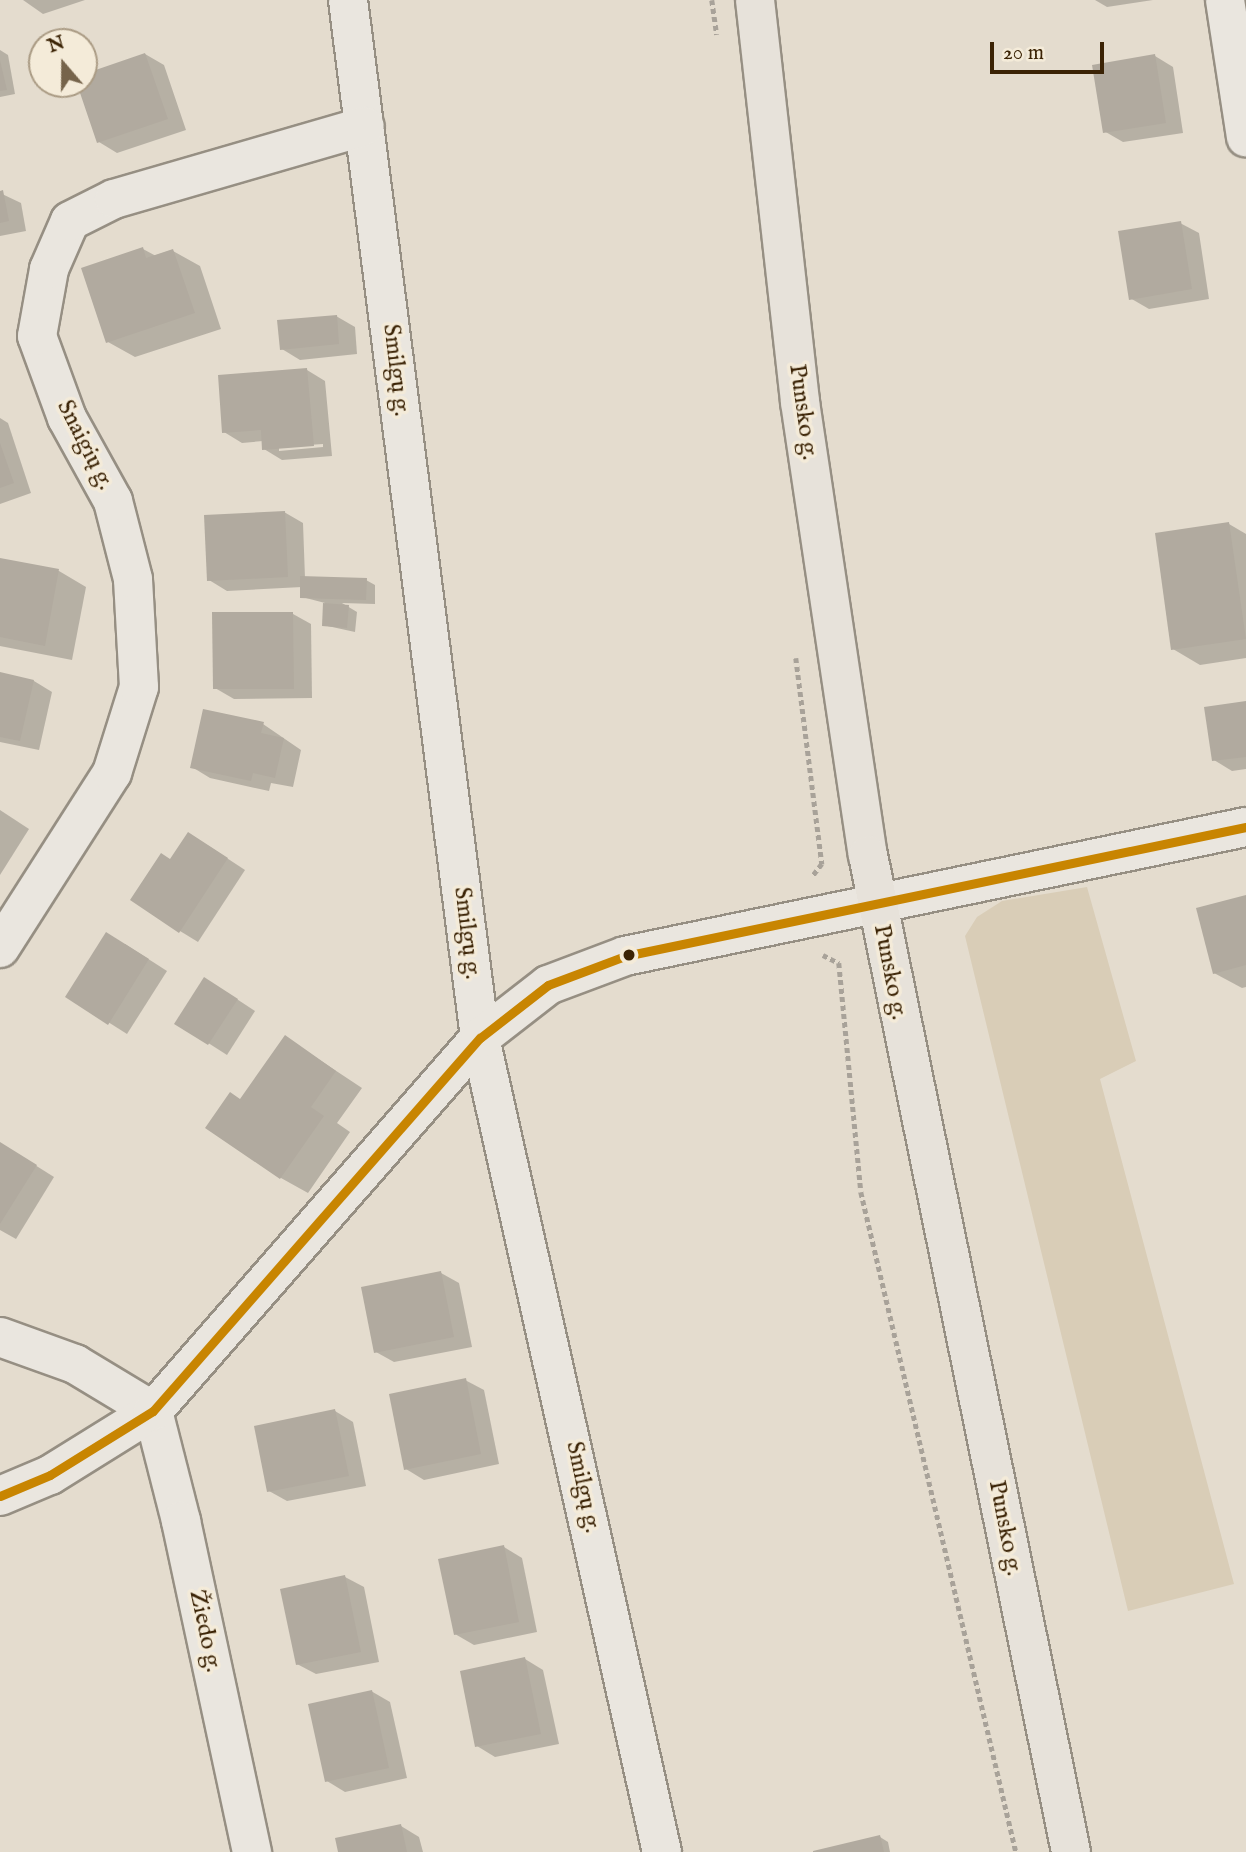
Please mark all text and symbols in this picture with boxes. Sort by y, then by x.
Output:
north arrow [28,28,98,98]
scale bar [994,28,1108,72]
text: N [45,31,68,59]
text: 20 m [1003,40,1044,67]
street label: Smilgų g. [376,322,416,418]
street label: Punsko g. [782,362,824,462]
street label: Snaigių g. [50,395,120,495]
street label: Smilgų g. [447,885,487,981]
street label: Punsko g. [867,922,913,1022]
unlabelled marker [622,948,636,962]
street label: Smilgų g. [559,1439,607,1535]
street label: Punsko g. [982,1478,1028,1578]
street label: Žiedo g. [182,1587,228,1675]

